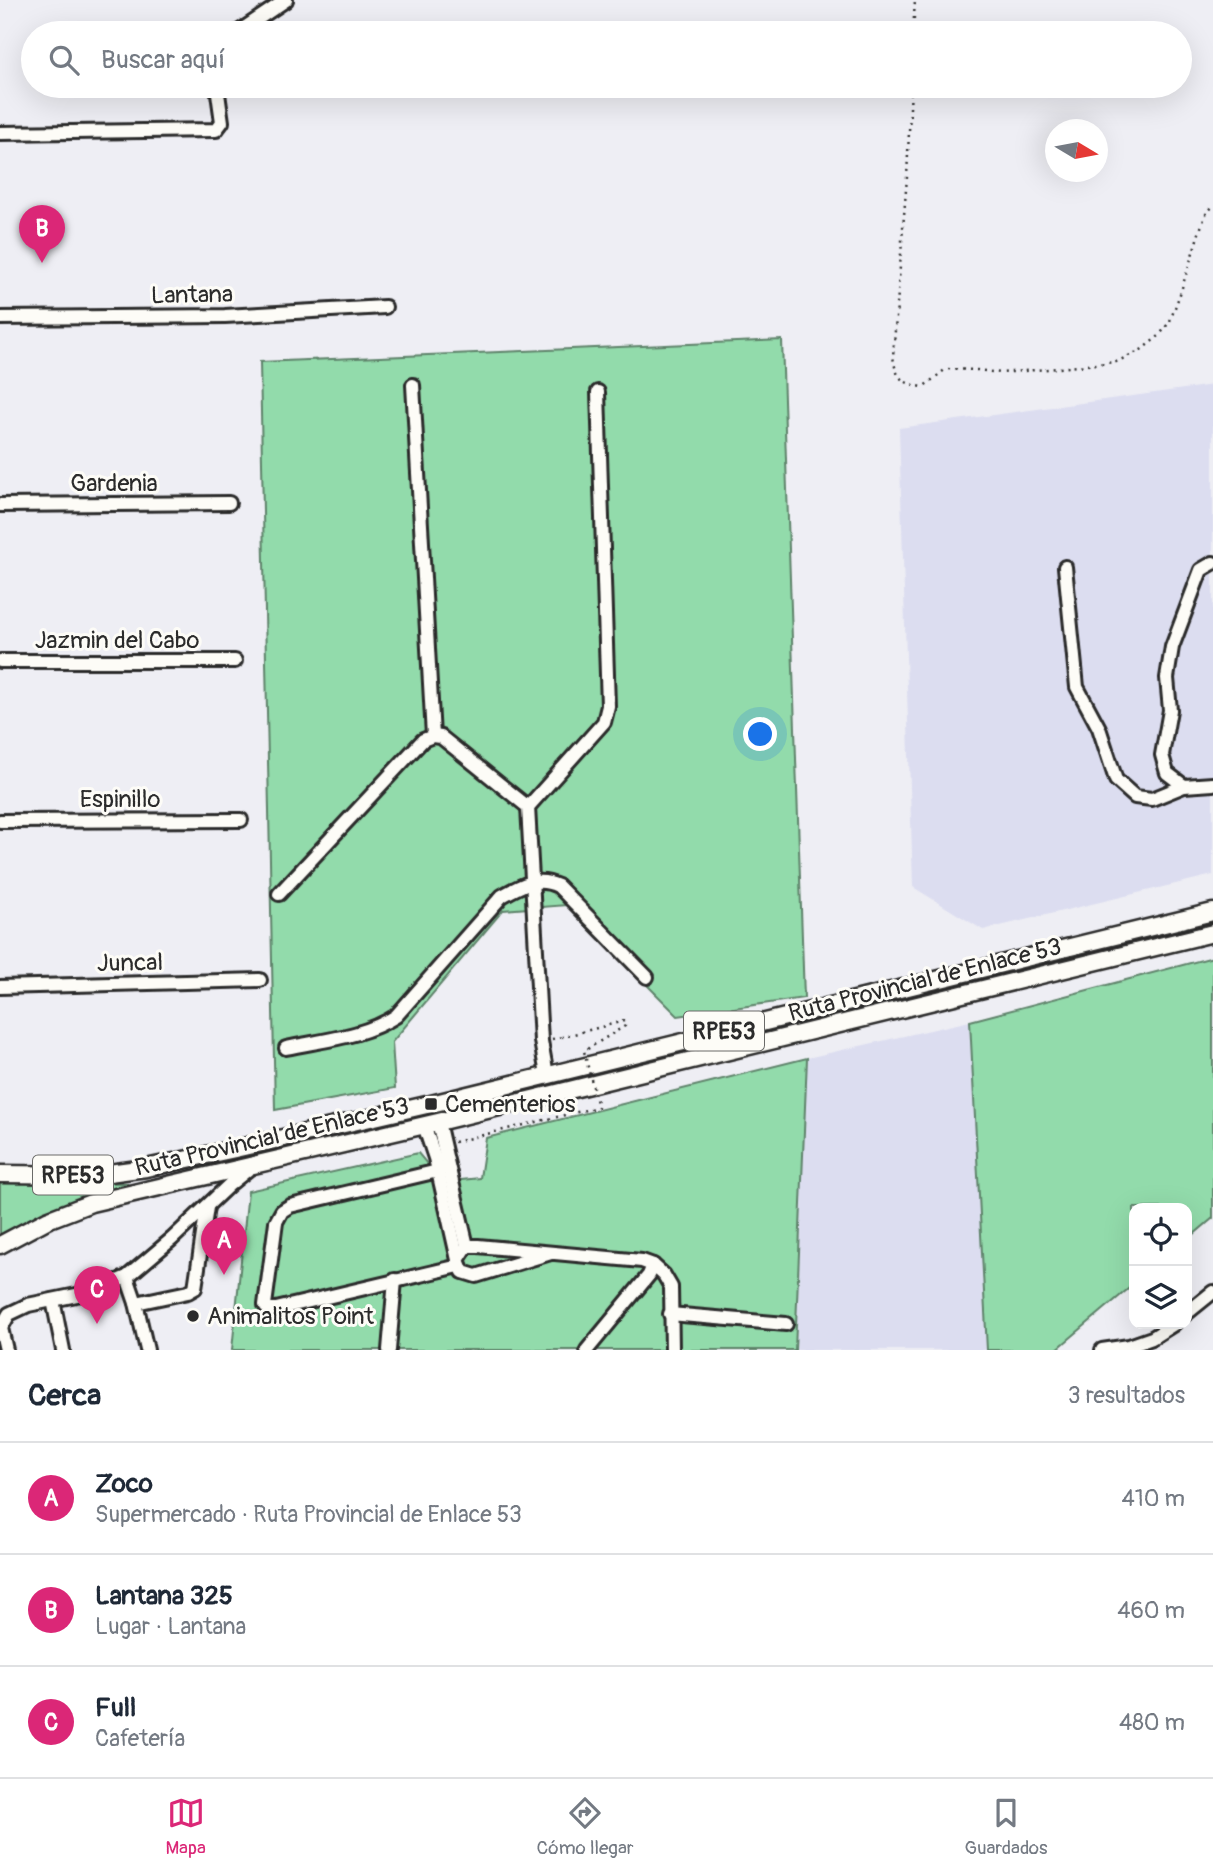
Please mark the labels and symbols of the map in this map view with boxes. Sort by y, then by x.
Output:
north arrow [1045,119,1108,182]
pin: B [19,205,65,263]
street label: Lantana [151,280,233,310]
street label: Gardenia [70,469,158,498]
street label: Jazmin del Cabo [35,626,199,655]
your location [743,717,777,751]
street label: Espinillo [80,785,160,814]
street label: Ruta Provincial de Enlace 53 [785,932,1065,1028]
street label: Juncal [97,948,163,978]
road number: RPE53 [684,1012,764,1050]
place label: Cementerios [445,1090,576,1119]
street label: Ruta Provincial de Enlace 53 [132,1091,412,1183]
marker: Cementerios [423,1096,439,1112]
road number: RPE53 [33,1156,113,1194]
pin: A [201,1217,247,1275]
pin: C [74,1266,120,1324]
place label: Animalitos Point [207,1302,374,1331]
marker: Animalitos Point [185,1308,201,1324]

